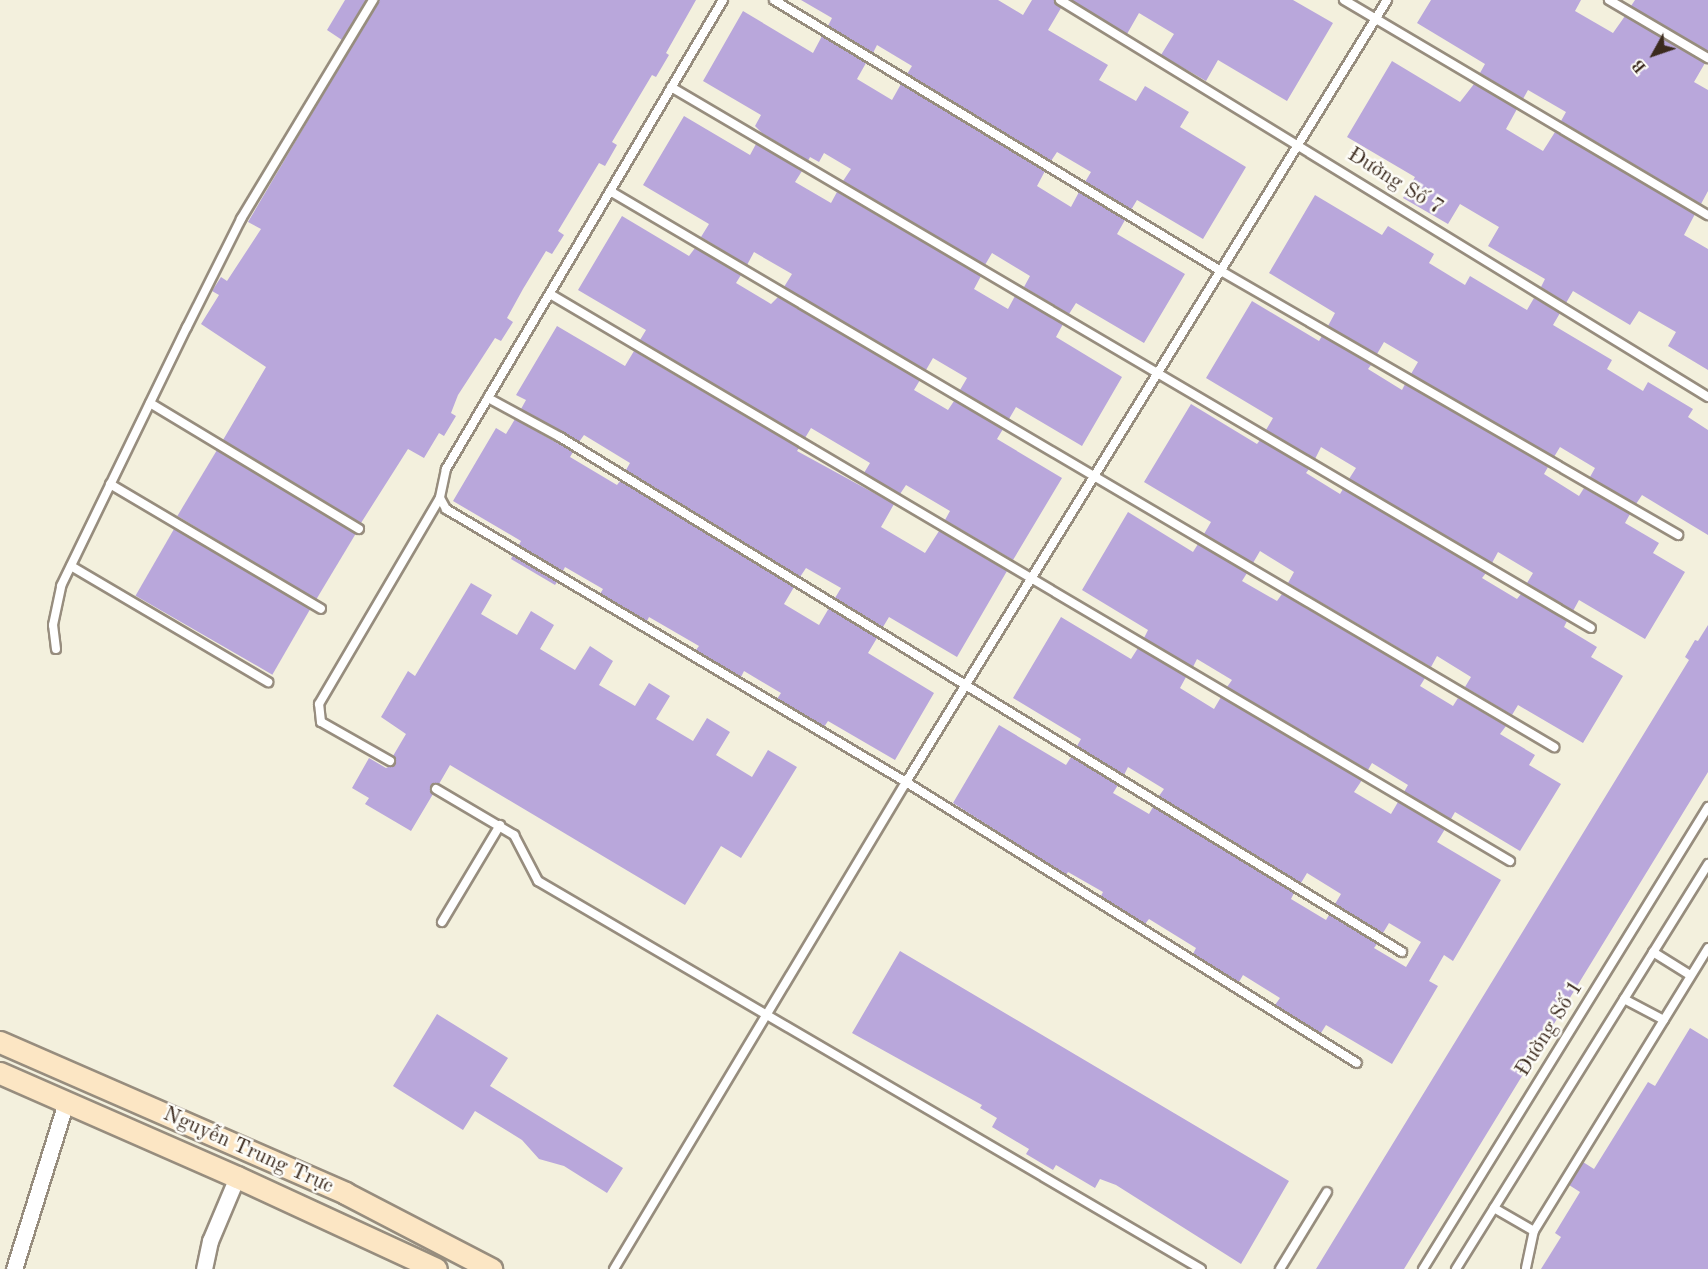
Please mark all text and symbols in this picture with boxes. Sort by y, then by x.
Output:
north arrow [1624,24,1684,84]
text: B [1630,56,1650,75]
street label: Đường Số 7 [1343,143,1447,221]
street label: Đường Số 1 [1511,977,1589,1081]
street label: Nguyễn Trung Trực [159,1102,337,1200]

